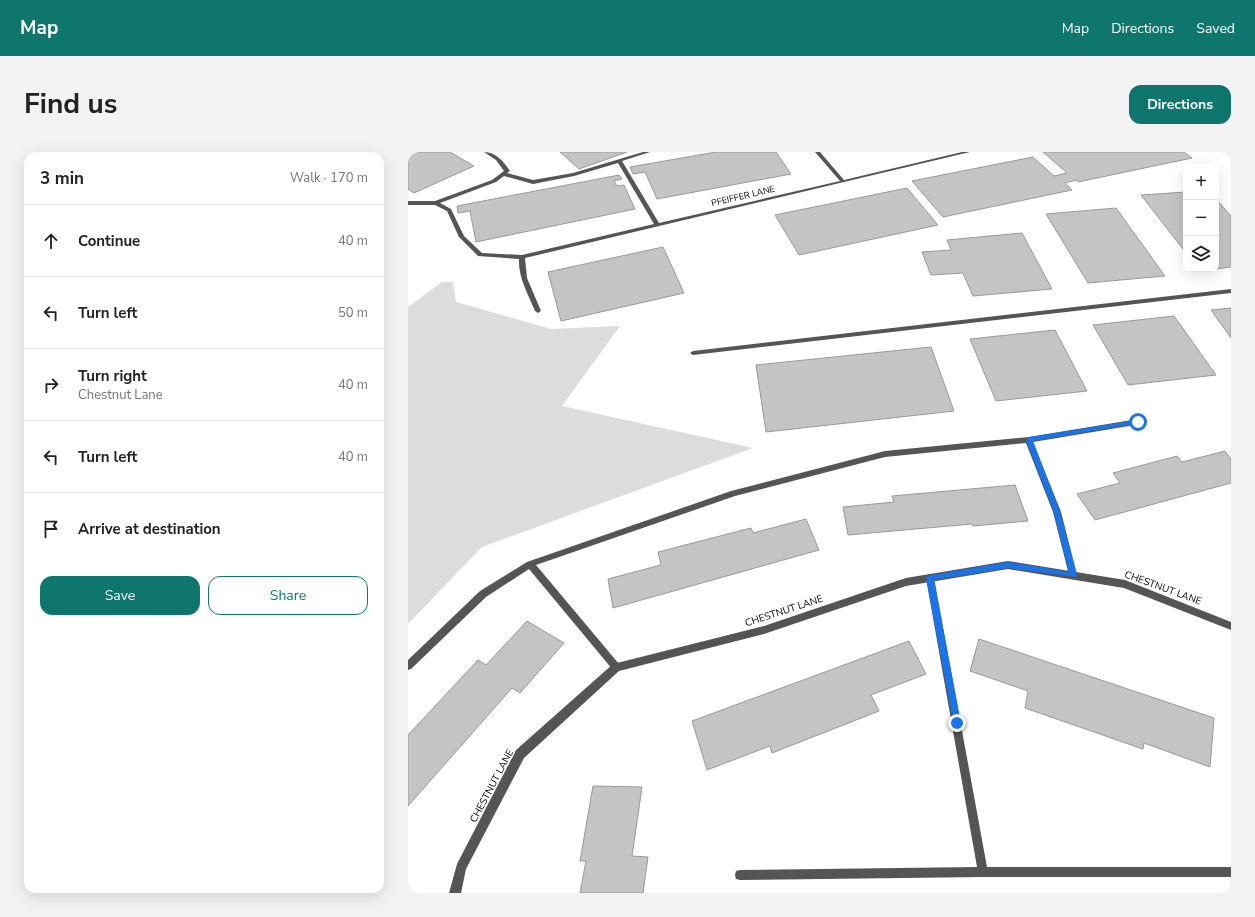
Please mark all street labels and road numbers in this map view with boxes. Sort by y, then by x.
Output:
street label: PFEIFFER LANE [710,183,776,209]
street label: CHESTNUT LANE [1122,568,1204,609]
street label: CHESTNUT LANE [743,592,825,630]
street label: CHESTNUT LANE [467,747,517,825]

